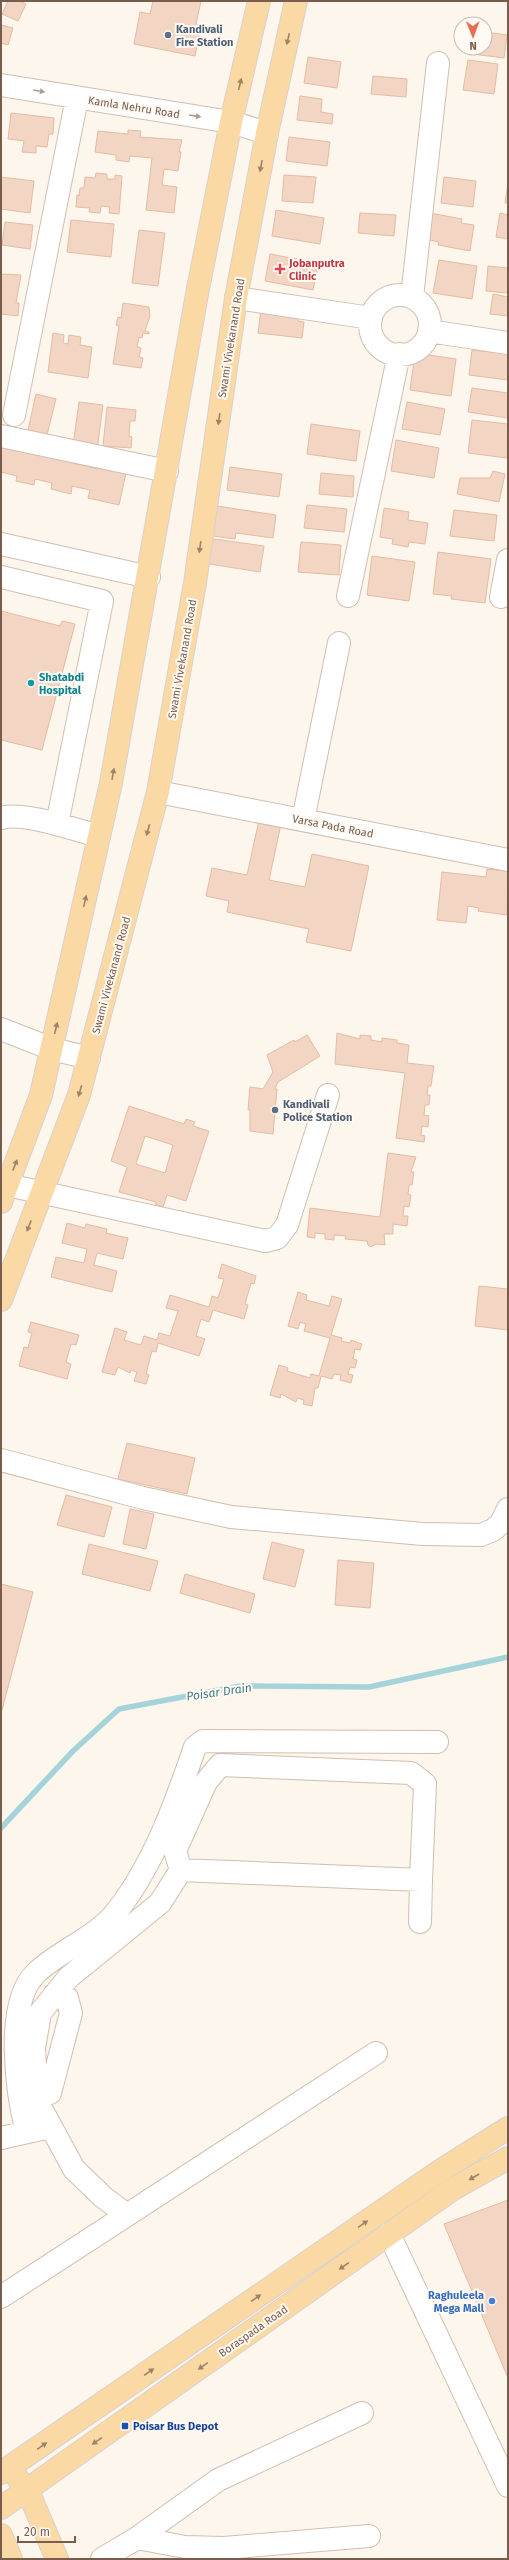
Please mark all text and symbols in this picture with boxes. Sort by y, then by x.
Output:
north arrow [453,16,493,56]
place label: Kandivali Fire Station [176,23,233,49]
marker: Kandivali Fire Station [163,30,173,40]
one-way arrow [284,33,290,45]
text: N [469,39,477,52]
one-way arrow [237,78,243,90]
one-way arrow [33,88,46,94]
street label: Kamla Nehru Road [87,94,181,121]
one-way arrow [189,114,201,120]
one-way arrow [257,160,263,172]
place label: Jobanputra Clinic [288,257,345,283]
marker: Jobanputra Clinic [274,263,286,275]
street label: Swami Vivekanand Road [216,277,247,399]
one-way arrow [216,413,222,425]
one-way arrow [197,541,203,553]
street label: Swami Vivekanand Road [166,598,199,720]
place label: Shatabdi Hospital [39,671,84,697]
marker: Shatabdi Hospital [26,678,36,688]
one-way arrow [110,768,116,780]
street label: Varsa Pada Road [291,812,375,841]
one-way arrow [145,824,151,836]
one-way arrow [82,895,88,907]
street label: Swami Vivekanand Road [90,915,133,1035]
one-way arrow [54,1022,60,1034]
one-way arrow [77,1085,83,1097]
place label: Kandivali Police Station [283,1098,352,1124]
marker: Kandivali Police Station [270,1105,280,1115]
one-way arrow [12,1159,18,1171]
one-way arrow [26,1220,32,1232]
water label: Poisar Drain [185,1680,253,1704]
one-way arrow [468,2174,480,2181]
one-way arrow [358,2220,368,2228]
one-way arrow [338,2262,349,2270]
place label: Raghuleela Mega Mall [428,2289,485,2315]
one-way arrow [251,2294,261,2302]
marker: Raghuleela Mega Mall [487,2296,497,2306]
street label: Boraspada Road [216,2303,290,2360]
one-way arrow [198,2362,209,2370]
one-way arrow [144,2368,154,2376]
place label: Poisar Bus Depot [133,2420,219,2433]
marker: Poisar Bus Depot [120,2421,130,2431]
one-way arrow [92,2437,103,2445]
one-way arrow [37,2442,47,2450]
scale bar [18,2518,75,2544]
text: 20 m [24,2525,50,2539]

